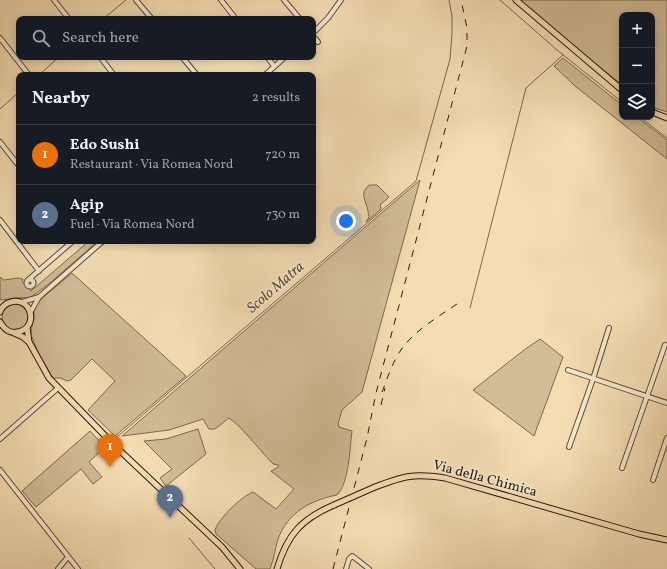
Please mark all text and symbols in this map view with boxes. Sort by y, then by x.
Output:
map controls [619,12,655,120]
button: + [619,12,655,48]
search box [16,16,316,60]
icon: search [30,27,52,49]
text: Search here [62,28,139,49]
button: − [619,48,655,84]
button: layers [619,84,655,120]
text: Nearby [32,87,90,110]
text: 2 results [252,89,300,107]
text: Edo Sushi [70,135,140,156]
text: 1 [42,146,48,164]
text: 720 m [265,146,300,164]
text: Restaurant · Via Romea Nord [70,156,233,174]
text: Agip [70,195,104,216]
text: 2 [42,206,48,224]
text: 730 m [266,206,300,224]
your location [336,211,356,231]
text: Fuel · Via Romea Nord [70,216,195,234]
water label: Scolo Matra [243,257,309,319]
pin: 1 [97,434,123,467]
street label: Via della Chimica [431,456,539,502]
pin: 2 [157,485,183,518]

